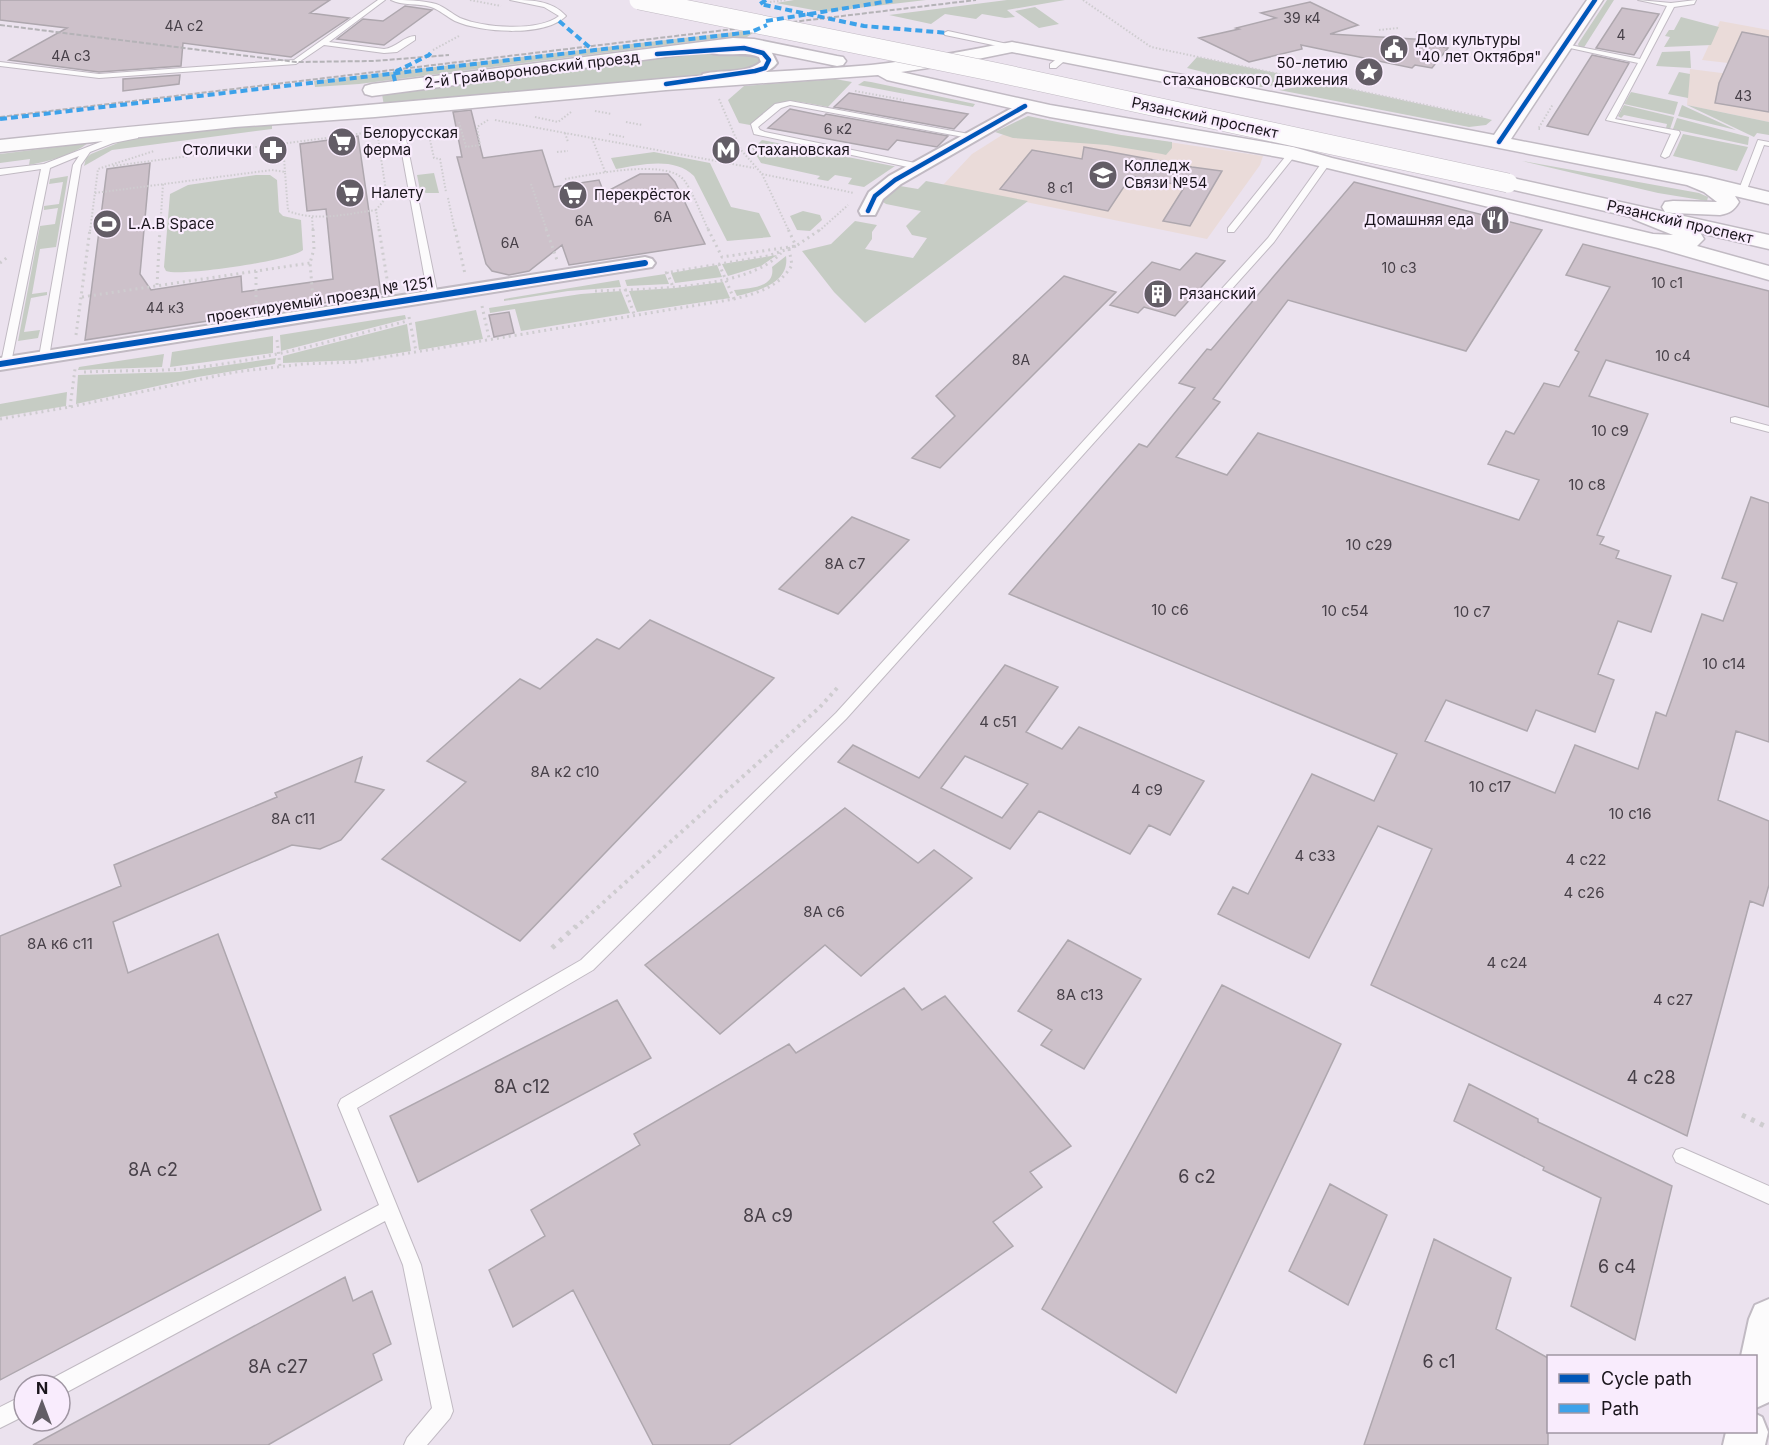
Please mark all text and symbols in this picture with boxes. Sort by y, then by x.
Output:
house number: 39 к4 [1283,9,1321,26]
house number: 4А с2 [164,17,204,34]
house number: 4 [1616,26,1626,43]
place label: Дом культуры "40 лет Октября" [1415,30,1541,66]
public building icon: Дом культуры "40 лет Октября" [1378,33,1410,65]
house number: 4А с3 [51,47,91,64]
street label: 2-й Грайвороновский проезд [423,47,641,92]
place label: 50-летию стахановского движения [1163,53,1348,89]
place icon: 50-летию стахановского движения [1353,56,1385,88]
house number: 43 [1734,87,1752,104]
street label: Рязанский проспект [1130,93,1280,142]
house number: 6 к2 [824,120,852,137]
place label: Белорусская ферма [363,123,458,159]
supermarket icon: Белорусская ферма [326,126,358,158]
pharmacy icon: Столички [257,134,289,166]
metro station icon: Стахановская [710,134,742,166]
place label: Столички [182,140,252,159]
place label: Стахановская [747,140,850,159]
place label: Колледж Связи №54 [1124,156,1207,192]
school or university icon: Колледж Связи №54 [1087,159,1119,191]
supermarket icon: Налету [334,177,366,209]
supermarket icon: Перекрёсток [557,179,589,211]
house number: 8 с1 [1047,179,1073,196]
place label: Налету [371,183,424,202]
place label: Перекрёсток [594,185,690,204]
street label: Рязанский проспект [1605,195,1755,248]
restaurant icon: Домашняя еда [1479,204,1511,236]
sports icon: L.A.B Space [91,208,123,240]
house number: 6А [654,208,673,225]
place label: Домашняя еда [1364,210,1474,229]
house number: 6А [575,212,594,229]
place label: L.A.B Space [128,214,214,233]
house number: 6А [501,234,520,251]
house number: 10 с3 [1381,259,1417,276]
street label: проектируемый проезд № 1251 [205,272,435,327]
house number: 10 с1 [1651,274,1683,291]
building icon: Рязанский [1142,278,1174,310]
place label: Рязанский [1179,284,1256,303]
house number: 44 к3 [146,299,184,316]
house number: 10 с4 [1655,347,1691,364]
house number: 8А [1012,351,1030,368]
house number: 10 с9 [1591,421,1629,440]
house number: 10 с8 [1568,475,1606,494]
house number: 10 с29 [1346,535,1392,554]
house number: 8А с7 [825,554,865,573]
house number: 10 с6 [1151,600,1189,619]
house number: 10 с54 [1321,601,1369,620]
house number: 10 с7 [1454,602,1490,621]
house number: 10 с14 [1702,654,1746,673]
house number: 4 с51 [979,712,1017,731]
house number: 8А к2 с10 [531,762,599,781]
house number: 10 с17 [1469,777,1511,796]
house number: 4 с9 [1131,780,1163,799]
house number: 10 с16 [1608,804,1652,823]
house number: 8А с11 [271,809,315,828]
house number: 4 с33 [1294,846,1336,865]
house number: 4 с22 [1566,850,1606,869]
house number: 4 с26 [1564,883,1604,902]
house number: 8А с6 [803,902,845,921]
house number: 8А к6 с11 [27,934,93,953]
house number: 4 с24 [1486,953,1528,972]
house number: 8А с13 [1056,985,1104,1004]
house number: 4 с27 [1653,990,1693,1009]
house number: 4 с28 [1626,1067,1676,1088]
house number: 8А с12 [494,1076,550,1097]
house number: 8А с2 [128,1159,178,1180]
house number: 6 с2 [1178,1166,1216,1187]
house number: 8А с9 [743,1205,793,1226]
house number: 6 с4 [1598,1256,1636,1277]
house number: 6 с1 [1422,1351,1456,1372]
legend [1547,1355,1757,1433]
house number: 8А с27 [248,1356,308,1377]
text: Cycle path [1601,1368,1692,1389]
north arrow [12,1373,72,1433]
text: N [36,1378,48,1398]
text: Path [1601,1398,1639,1419]

